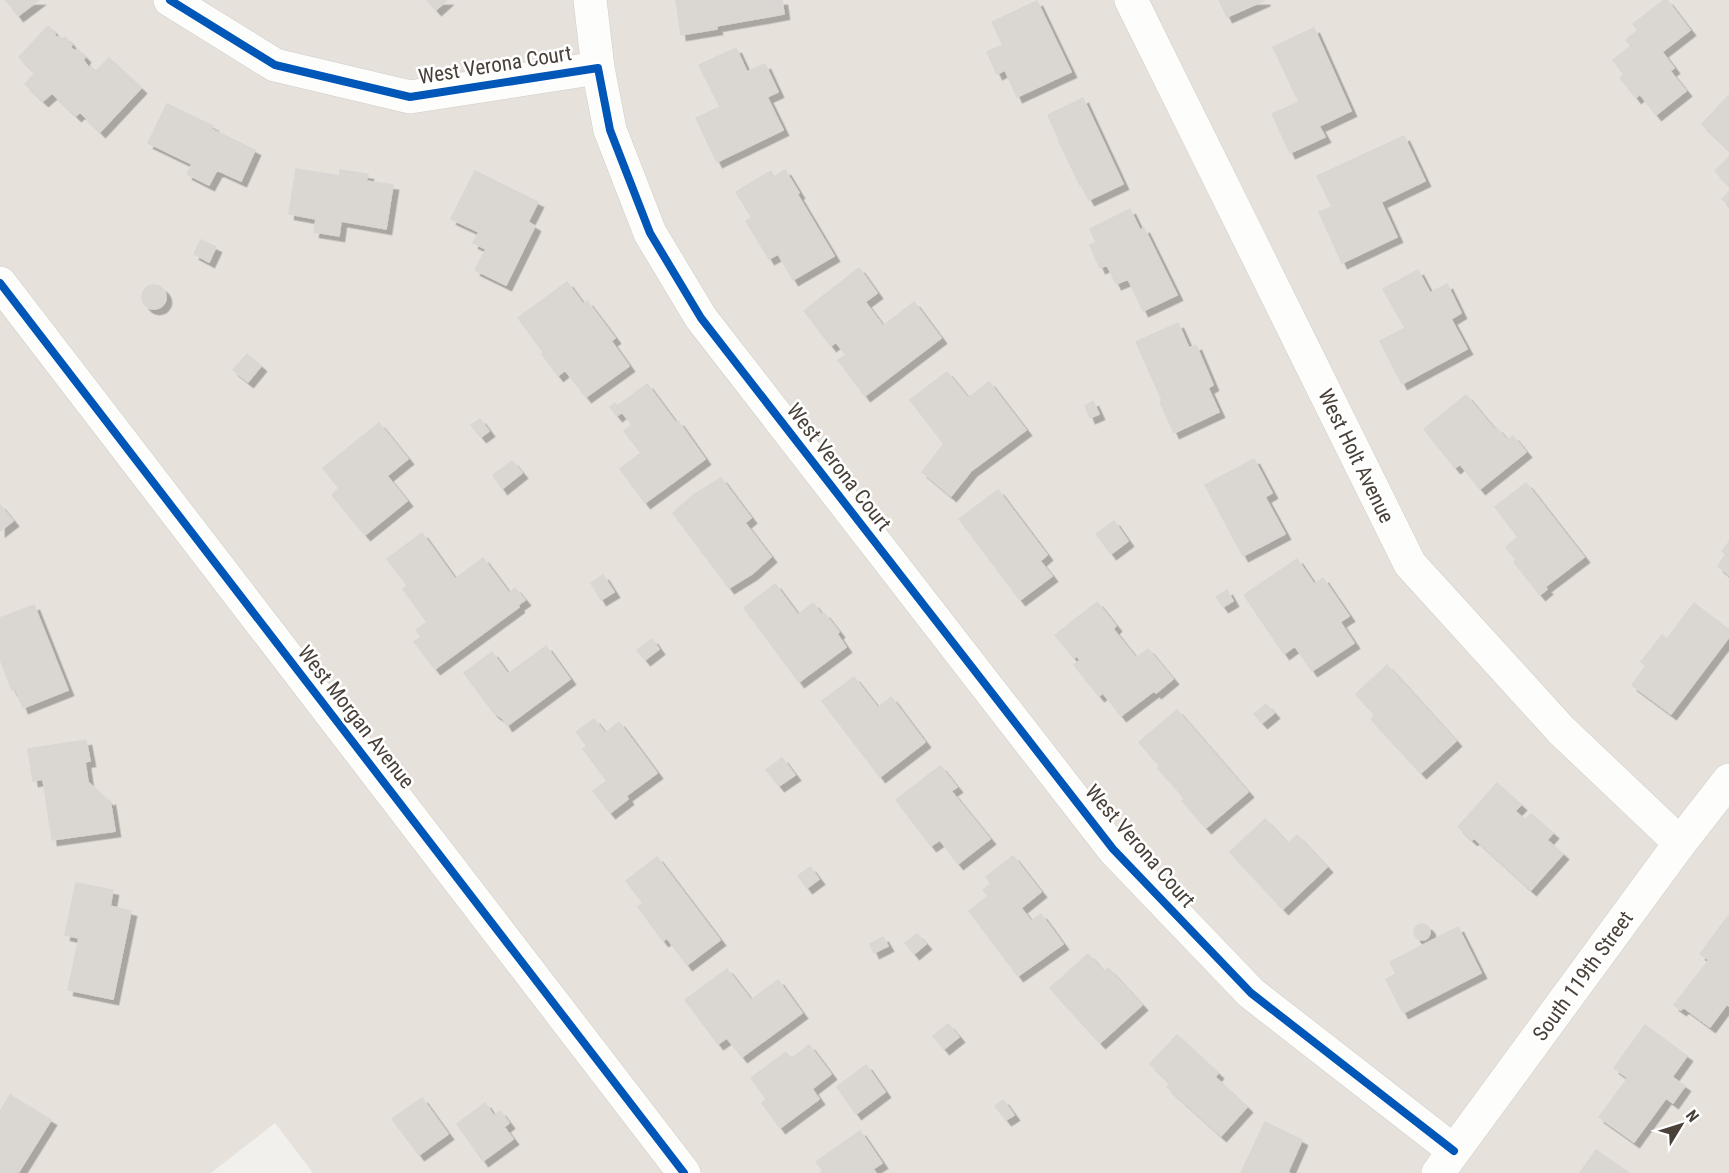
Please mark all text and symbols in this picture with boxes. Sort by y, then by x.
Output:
street label: West Verona Court [417,41,573,89]
street label: West Holt Avenue [1313,385,1399,527]
street label: West Verona Court [782,399,896,535]
street label: West Morgan Avenue [293,641,419,793]
street label: West Verona Court [1080,780,1200,912]
street label: South 119th Street [1528,907,1638,1045]
north arrow [1651,1095,1711,1155]
text: N [1682,1106,1703,1126]

